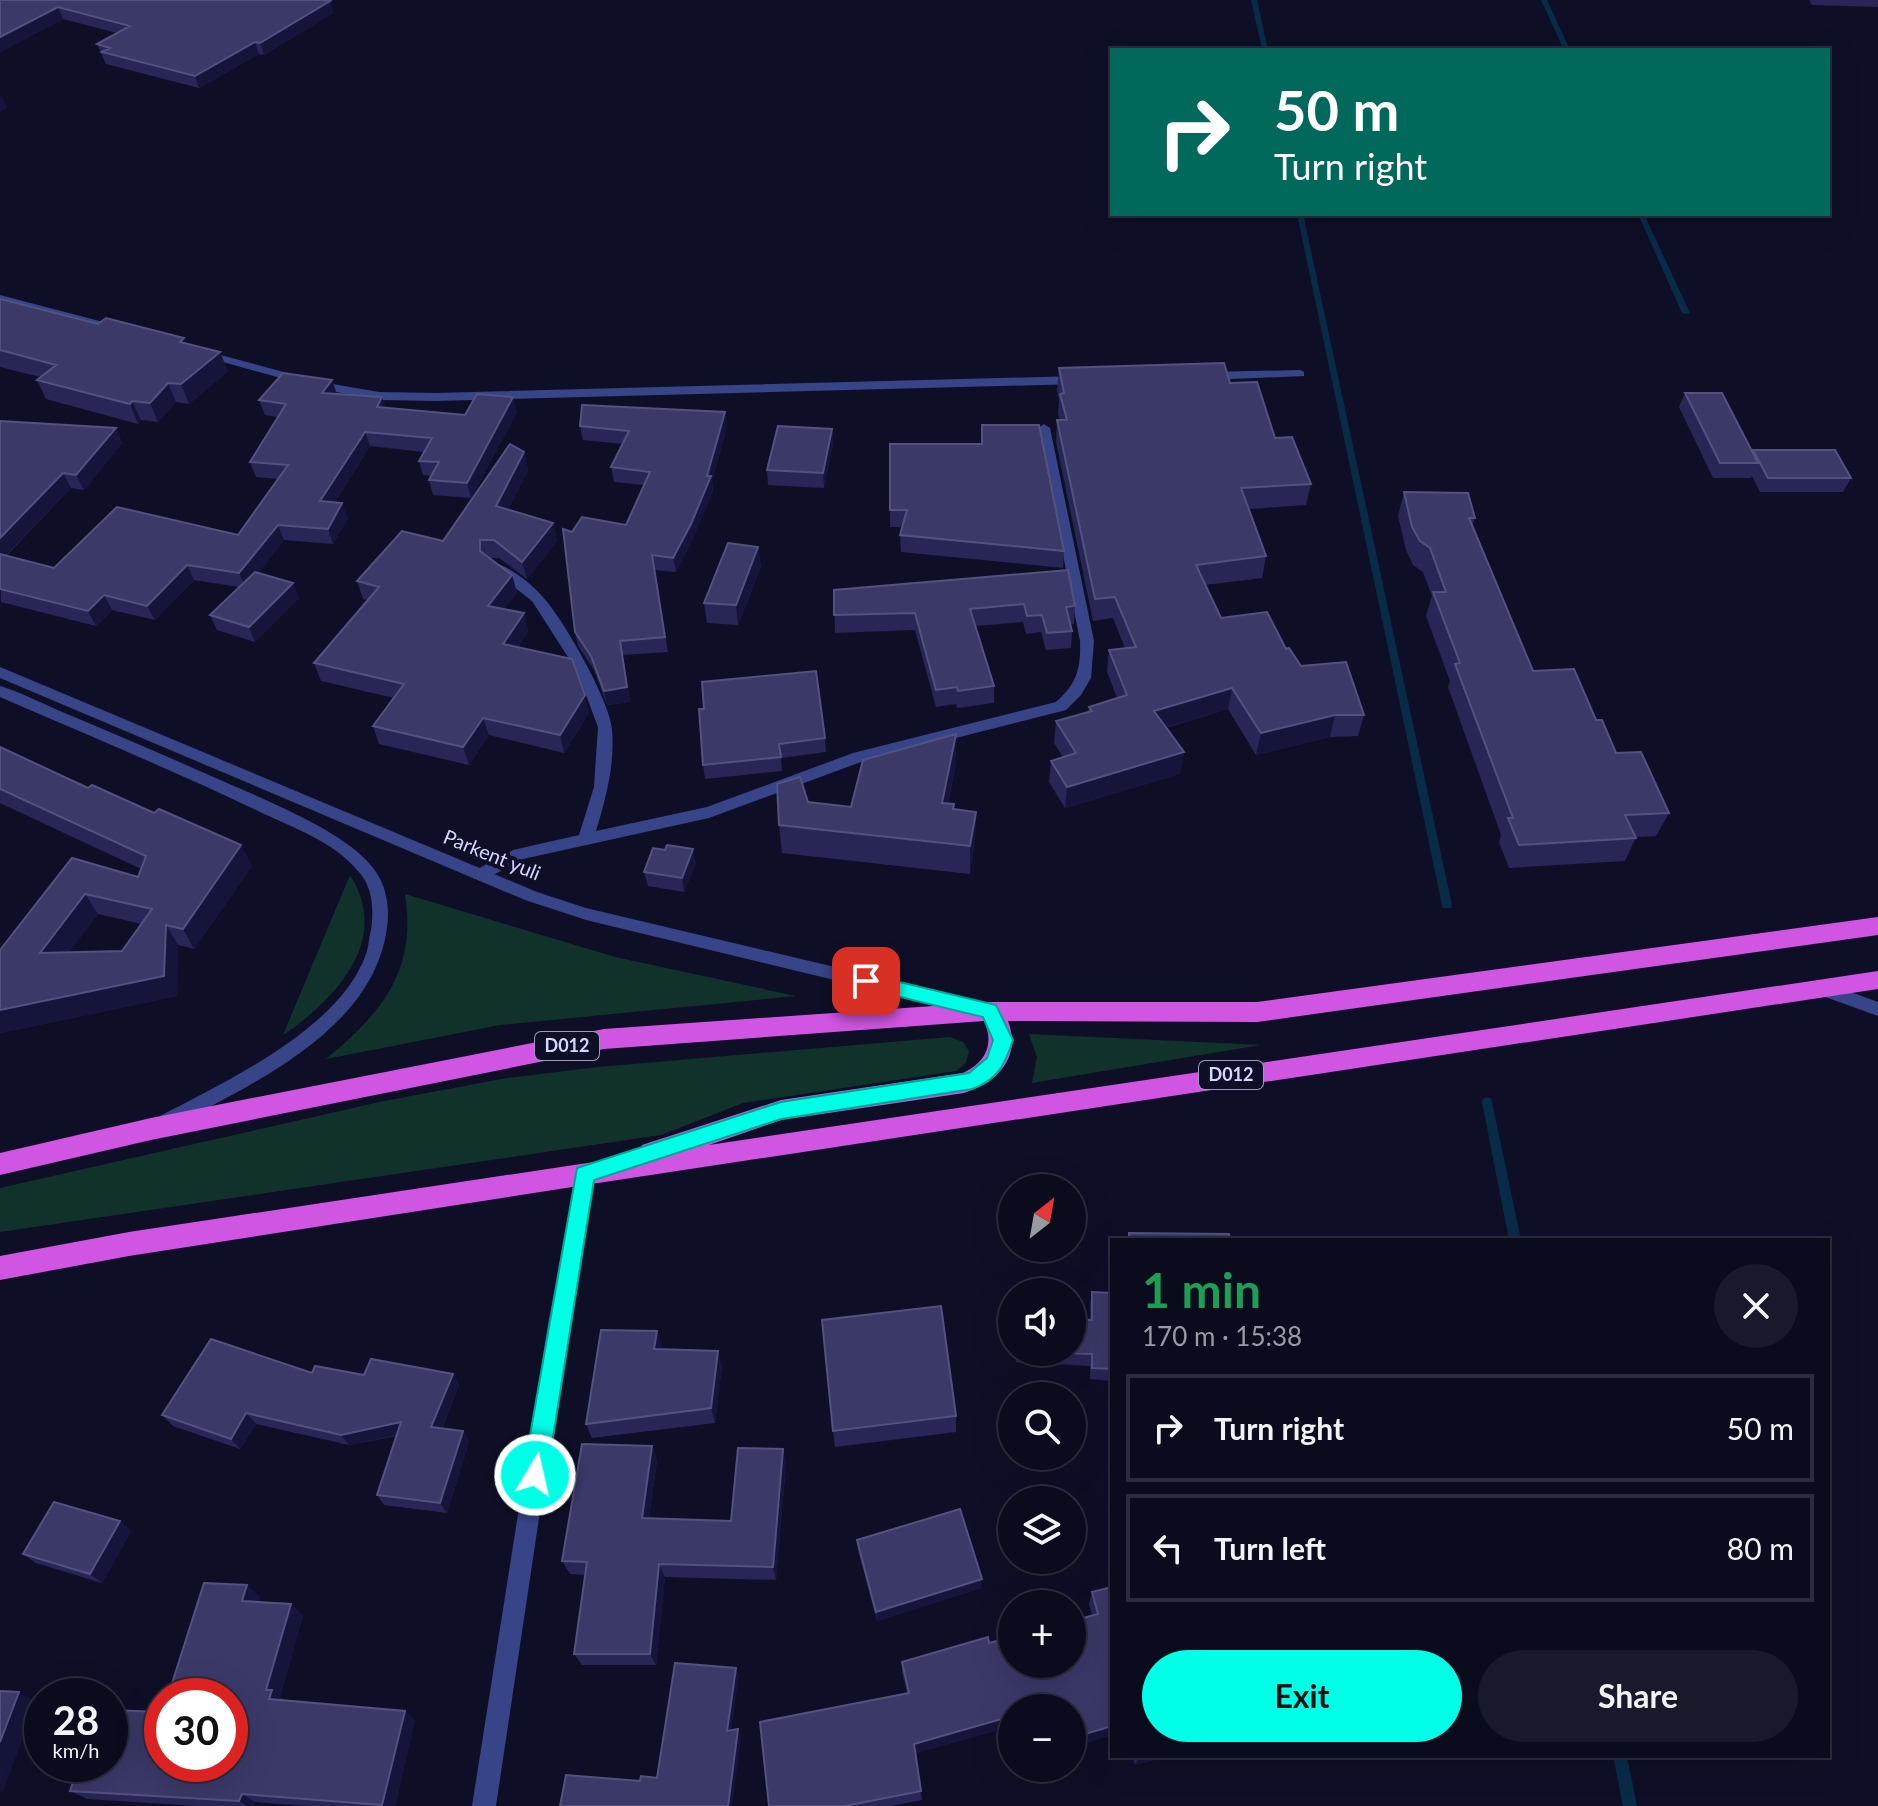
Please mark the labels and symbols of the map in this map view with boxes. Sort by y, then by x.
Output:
street label: Parkent yuli [440,824,545,884]
pin [832,947,900,1015]
road number: D012 [535,1032,599,1060]
road number: D012 [1199,1061,1263,1089]
north arrow [998,1174,1086,1262]
position arrow [493,1433,577,1517]
speed limit sign: 30 [144,1678,248,1782]

